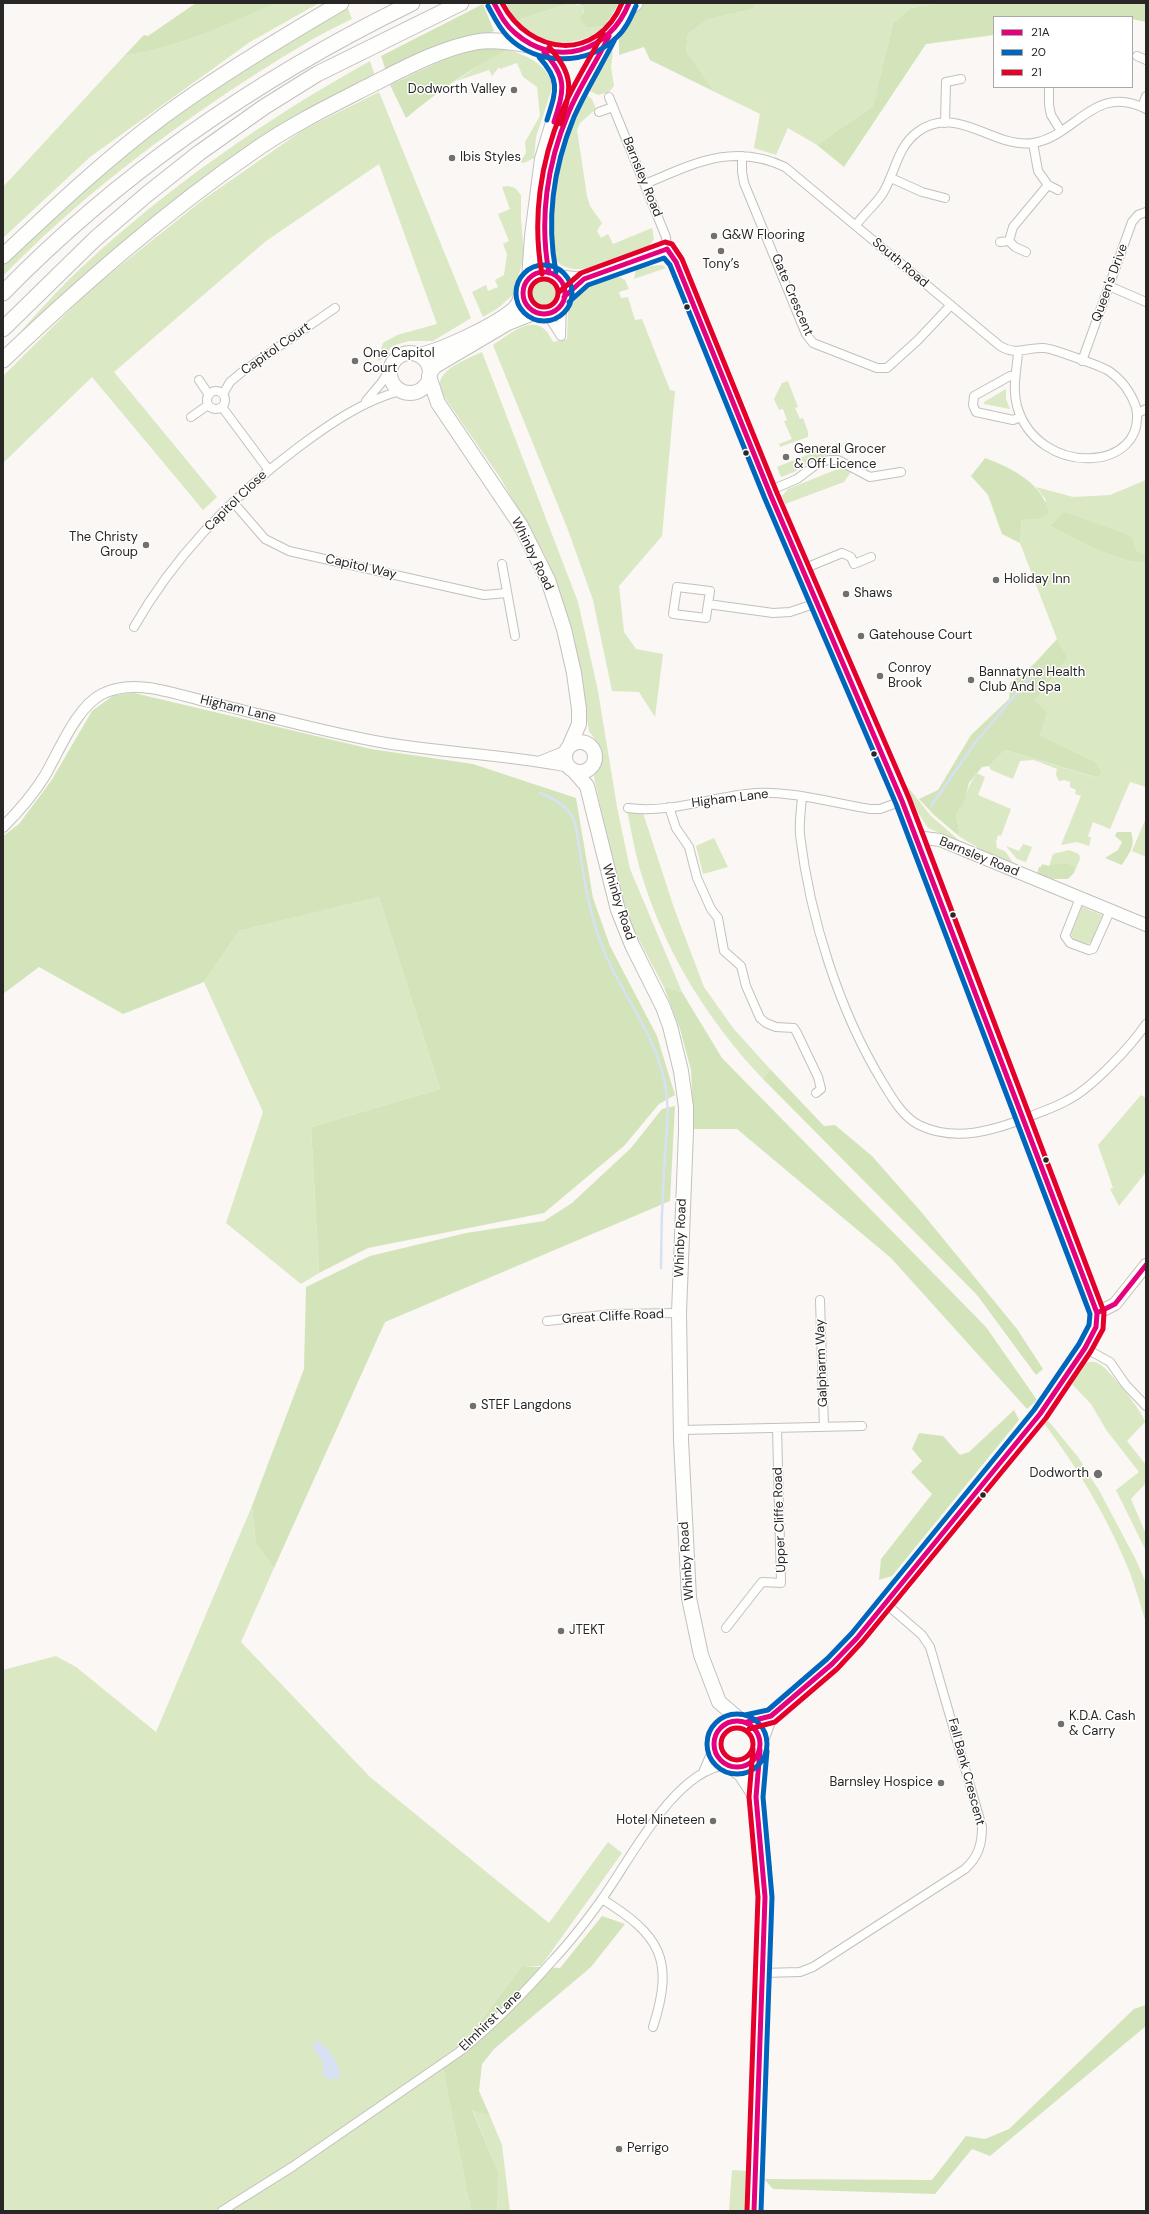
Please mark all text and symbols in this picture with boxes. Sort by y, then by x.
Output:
legend [993,16,1133,88]
text: 21A [1031,24,1050,40]
text: 20 [1031,44,1046,60]
text: 21 [1031,64,1042,80]
place label: Dodworth Valley [408,82,506,98]
marker: Dodworth Valley [509,85,519,95]
street label: Barnsley Road [619,135,665,219]
place label: Ibis Styles [460,150,521,166]
marker: Ibis Styles [447,153,457,163]
place label: G&W Flooring [722,228,805,244]
marker: G&W Flooring [709,231,719,241]
street label: South Road [869,235,931,291]
street label: Queen's Drive [1089,242,1131,324]
marker: Tony’s [716,246,726,256]
street label: Gate Crescent [768,252,816,338]
place label: Tony’s [702,257,740,273]
unlabelled marker [682,302,692,312]
street label: Capitol Court [238,319,314,379]
place label: One Capitol Court [363,346,435,377]
marker: One Capitol Court [350,356,360,366]
place label: General Grocer & Off Licence [794,442,886,473]
unlabelled marker [741,448,751,458]
marker: General Grocer & Off Licence [781,452,791,462]
street label: Capitol Close [202,467,270,535]
street label: Whinby Road [508,515,556,593]
place label: The Christy Group [69,530,138,561]
marker: The Christy Group [141,540,151,550]
street label: Capitol Way [324,551,398,583]
place label: Holiday Inn [1004,572,1070,588]
marker: Holiday Inn [991,575,1001,585]
place label: Shaws [854,586,892,602]
marker: Shaws [841,589,851,599]
place label: Gatehouse Court [869,628,972,644]
marker: Gatehouse Court [856,631,866,641]
place label: Conroy Brook [888,661,931,692]
place label: Bannatyne Health Club And Spa [979,665,1085,696]
marker: Conroy Brook [875,671,885,681]
marker: Bannatyne Health Club And Spa [966,675,976,685]
street label: Higham Lane [198,692,278,726]
unlabelled marker [869,749,879,759]
street label: Higham Lane [691,787,769,811]
street label: Barnsley Road [937,834,1021,880]
street label: Whinby Road [598,862,638,942]
unlabelled marker [948,910,958,920]
unlabelled marker [1041,1155,1051,1165]
street label: Whinby Road [672,1198,690,1278]
street label: Great Cliffe Road [562,1307,664,1327]
street label: Galpharm Way [813,1319,831,1407]
place label: STEF Langdons [481,1398,572,1414]
marker: STEF Langdons [468,1401,478,1411]
place label: Dodworth [1029,1466,1089,1482]
street label: Upper Cliffe Road [770,1467,790,1573]
marker: Dodworth [1092,1468,1104,1480]
unlabelled marker [978,1490,988,1500]
street label: Whinby Road [676,1521,698,1601]
place label: JTEKT [569,1623,605,1639]
marker: JTEKT [556,1626,566,1636]
place label: K.D.A. Cash & Carry [1069,1709,1135,1740]
street label: Fall Bank Crescent [944,1717,988,1827]
marker: K.D.A. Cash & Carry [1056,1719,1066,1729]
place label: Barnsley Hospice [829,1775,933,1791]
marker: Barnsley Hospice [936,1778,946,1788]
place label: Hotel Nineteen [616,1813,705,1829]
marker: Hotel Nineteen [708,1816,718,1826]
street label: Elmhirst Lane [457,1987,525,2055]
place label: Perrigo [627,2141,669,2157]
marker: Perrigo [614,2144,624,2154]

